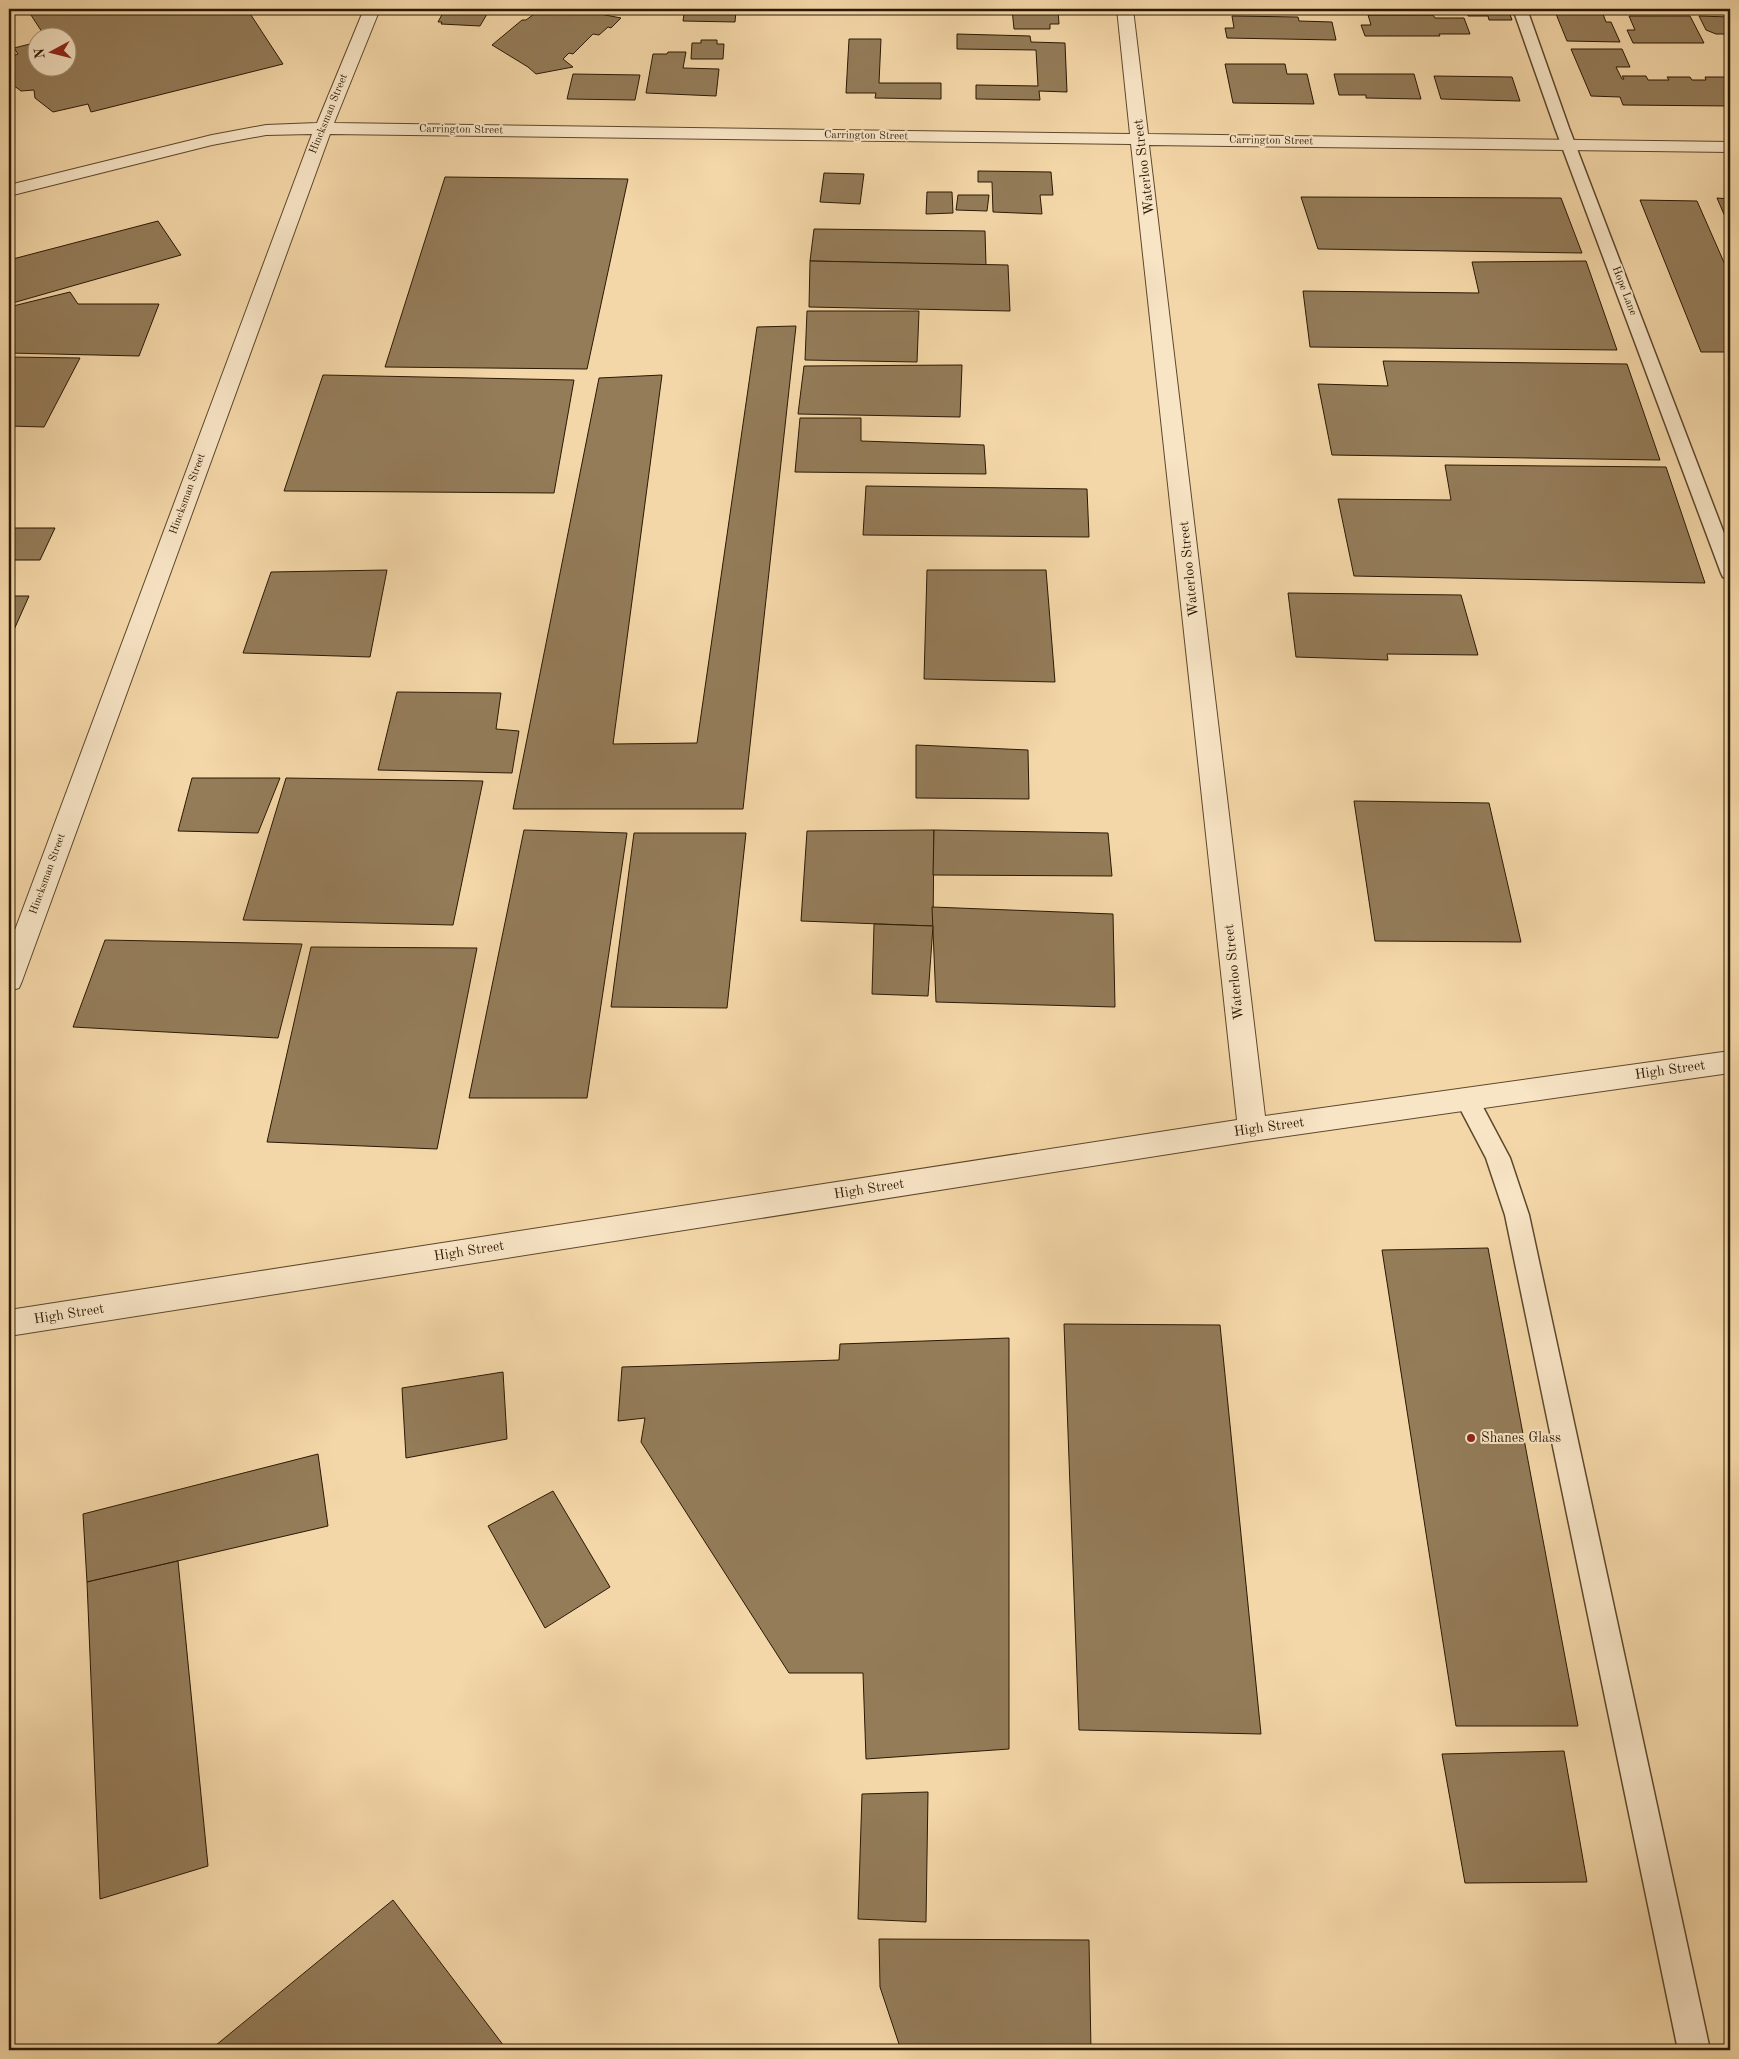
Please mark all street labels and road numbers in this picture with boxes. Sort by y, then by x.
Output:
street label: Hincksman Street [308,72,350,156]
street label: Waterloo Street [1131,118,1157,216]
street label: Carrington Street [419,124,503,136]
street label: Carrington Street [824,130,908,142]
street label: Carrington Street [1229,135,1313,147]
street label: Hope Lane [1610,265,1638,317]
street label: Hincksman Street [168,452,208,536]
street label: Waterloo Street [1177,520,1201,618]
street label: Hincksman Street [28,832,68,916]
street label: Waterloo Street [1222,923,1246,1021]
street label: High Street [1634,1058,1706,1082]
street label: High Street [1233,1115,1305,1139]
street label: High Street [833,1177,905,1201]
street label: High Street [433,1239,505,1263]
street label: High Street [33,1302,105,1326]

